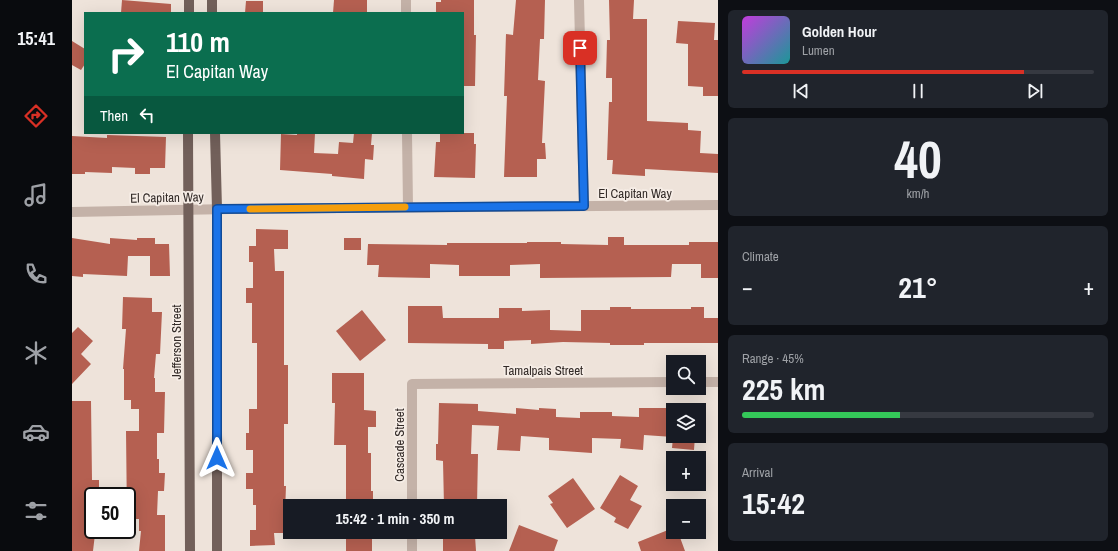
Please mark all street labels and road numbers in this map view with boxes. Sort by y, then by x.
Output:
street label: El Capitan Way [598,185,673,202]
street label: El Capitan Way [130,188,205,207]
street label: Jefferson Street [168,304,185,380]
street label: Tamalpais Street [503,362,583,379]
street label: Cascade Street [391,408,408,482]

